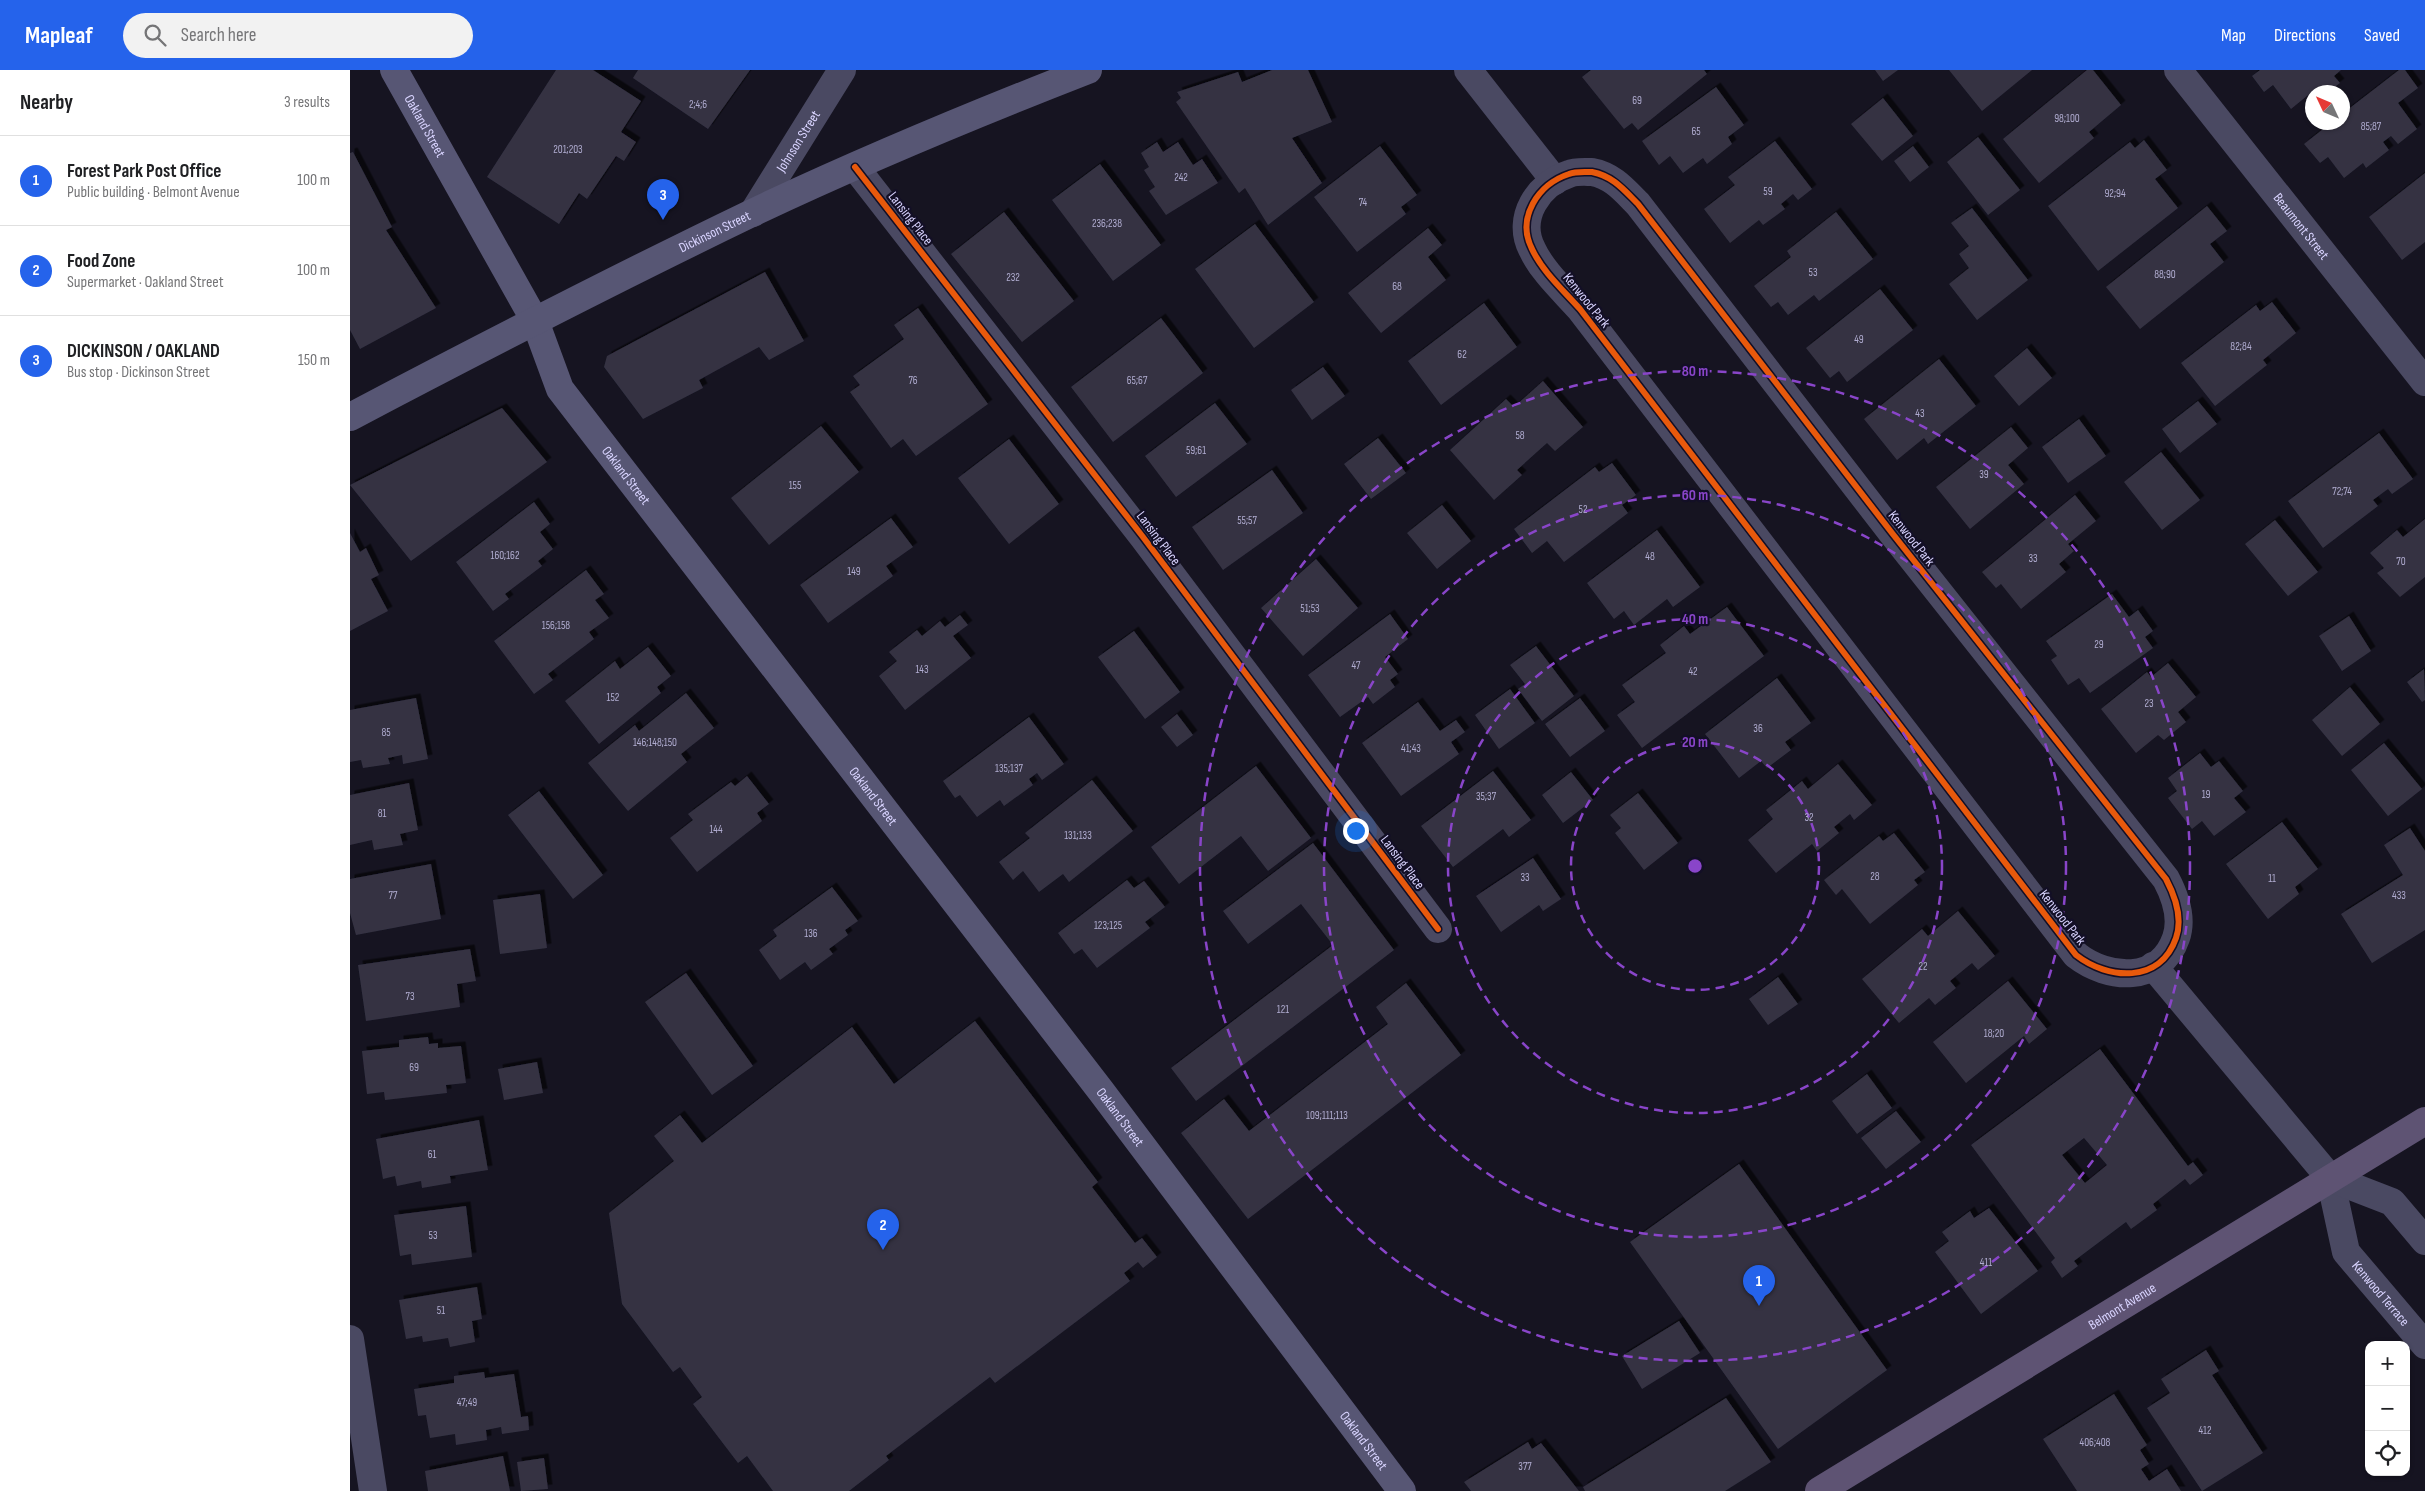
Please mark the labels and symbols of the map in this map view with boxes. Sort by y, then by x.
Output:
north arrow [2305,85,2350,130]
street label: Oakland Street [401,92,449,160]
house number: 69 [1632,94,1642,107]
house number: 2;4;6 [689,98,707,111]
street label: Johnson Street [772,107,824,176]
house number: 98;100 [2054,112,2080,125]
house number: 85;87 [2361,120,2382,133]
house number: 65 [1691,125,1701,138]
house number: 201;203 [553,143,583,156]
house number: 242 [1174,171,1188,184]
pin: 3 [647,179,679,220]
house number: 59 [1763,185,1773,198]
house number: 92;94 [2104,187,2126,200]
street label: Lansing Place [884,188,937,248]
street label: Beaumont Street [2270,190,2333,263]
house number: 74 [1359,196,1368,209]
street label: Dickinson Street [676,207,753,256]
house number: 236;238 [1092,217,1122,230]
house number: 53 [1808,266,1818,279]
house number: 88;90 [2154,268,2176,281]
street label: Kenwood Park [1559,269,1614,332]
house number: 232 [1006,271,1020,284]
house number: 68 [1392,280,1402,293]
house number: 49 [1854,333,1864,346]
house number: 82;84 [2230,340,2252,353]
house number: 62 [1457,348,1467,361]
text: 80 m [1682,362,1708,381]
house number: 76 [908,374,918,387]
house number: 65;67 [1127,374,1148,387]
house number: 43 [1915,407,1925,420]
house number: 58 [1515,429,1525,442]
street label: Oakland Street [598,443,654,508]
house number: 59;61 [1186,444,1206,457]
house number: 39 [1979,468,1989,481]
house number: 155 [789,479,801,492]
house number: 72;74 [2332,485,2352,498]
text: 60 m [1682,486,1708,505]
house number: 52 [1579,503,1588,516]
street label: Kenwood Park [1885,507,1939,570]
street label: Lansing Place [1133,508,1184,569]
house number: 55;57 [1237,514,1257,527]
house number: 160;162 [491,549,520,562]
house number: 48 [1645,550,1655,563]
house number: 33 [2028,552,2038,565]
house number: 70 [2396,555,2406,568]
house number: 149 [847,565,861,578]
house number: 51;53 [1300,602,1320,615]
text: 40 m [1682,610,1708,629]
house number: 156;158 [542,619,570,632]
house number: 29 [2094,638,2104,651]
house number: 47 [1352,659,1361,672]
house number: 143 [915,663,929,676]
house number: 42 [1688,665,1698,678]
house number: 152 [607,691,620,704]
house number: 23 [2144,697,2154,710]
house number: 36 [1753,722,1763,735]
house number: 85 [381,726,391,739]
text: 20 m [1682,733,1708,752]
house number: 146;148;150 [633,736,677,749]
house number: 41;43 [1401,742,1421,755]
house number: 135;137 [995,762,1024,775]
street label: Oakland Street [845,764,901,829]
house number: 19 [2202,788,2210,801]
house number: 35;37 [1476,790,1497,803]
house number: 81 [378,807,386,820]
house number: 32 [1804,811,1814,824]
your location [1343,818,1369,844]
house number: 144 [709,823,723,836]
house number: 131;133 [1064,829,1092,842]
street label: Lansing Place [1377,832,1428,893]
centre of rings [1686,857,1704,875]
house number: 28 [1870,870,1880,883]
house number: 33 [1520,871,1530,884]
house number: 11 [2268,872,2276,885]
street label: Kenwood Park [2036,886,2090,949]
house number: 77 [389,889,398,902]
house number: 433 [2392,889,2406,902]
house number: 123;125 [1094,919,1122,932]
house number: 136 [804,927,818,940]
house number: 22 [1918,960,1928,973]
house number: 73 [405,990,415,1003]
house number: 121 [1277,1003,1289,1016]
house number: 18;20 [1984,1027,2004,1040]
house number: 69 [409,1061,419,1074]
street label: Oakland Street [1092,1084,1148,1150]
house number: 109;111;113 [1306,1109,1348,1122]
house number: 61 [428,1148,436,1161]
pin: 2 [867,1209,899,1250]
house number: 53 [428,1229,438,1242]
house number: 411 [1980,1256,1992,1269]
street label: Kenwood Terrace [2348,1258,2413,1330]
pin: 1 [1743,1265,1775,1306]
street label: Belmont Avenue [2085,1279,2159,1334]
house number: 51 [437,1304,445,1317]
house number: 47;49 [457,1396,477,1409]
street label: Oakland Street [1336,1408,1391,1474]
house number: 412 [2198,1424,2212,1437]
house number: 406;408 [2080,1436,2111,1449]
house number: 377 [1518,1460,1532,1473]

